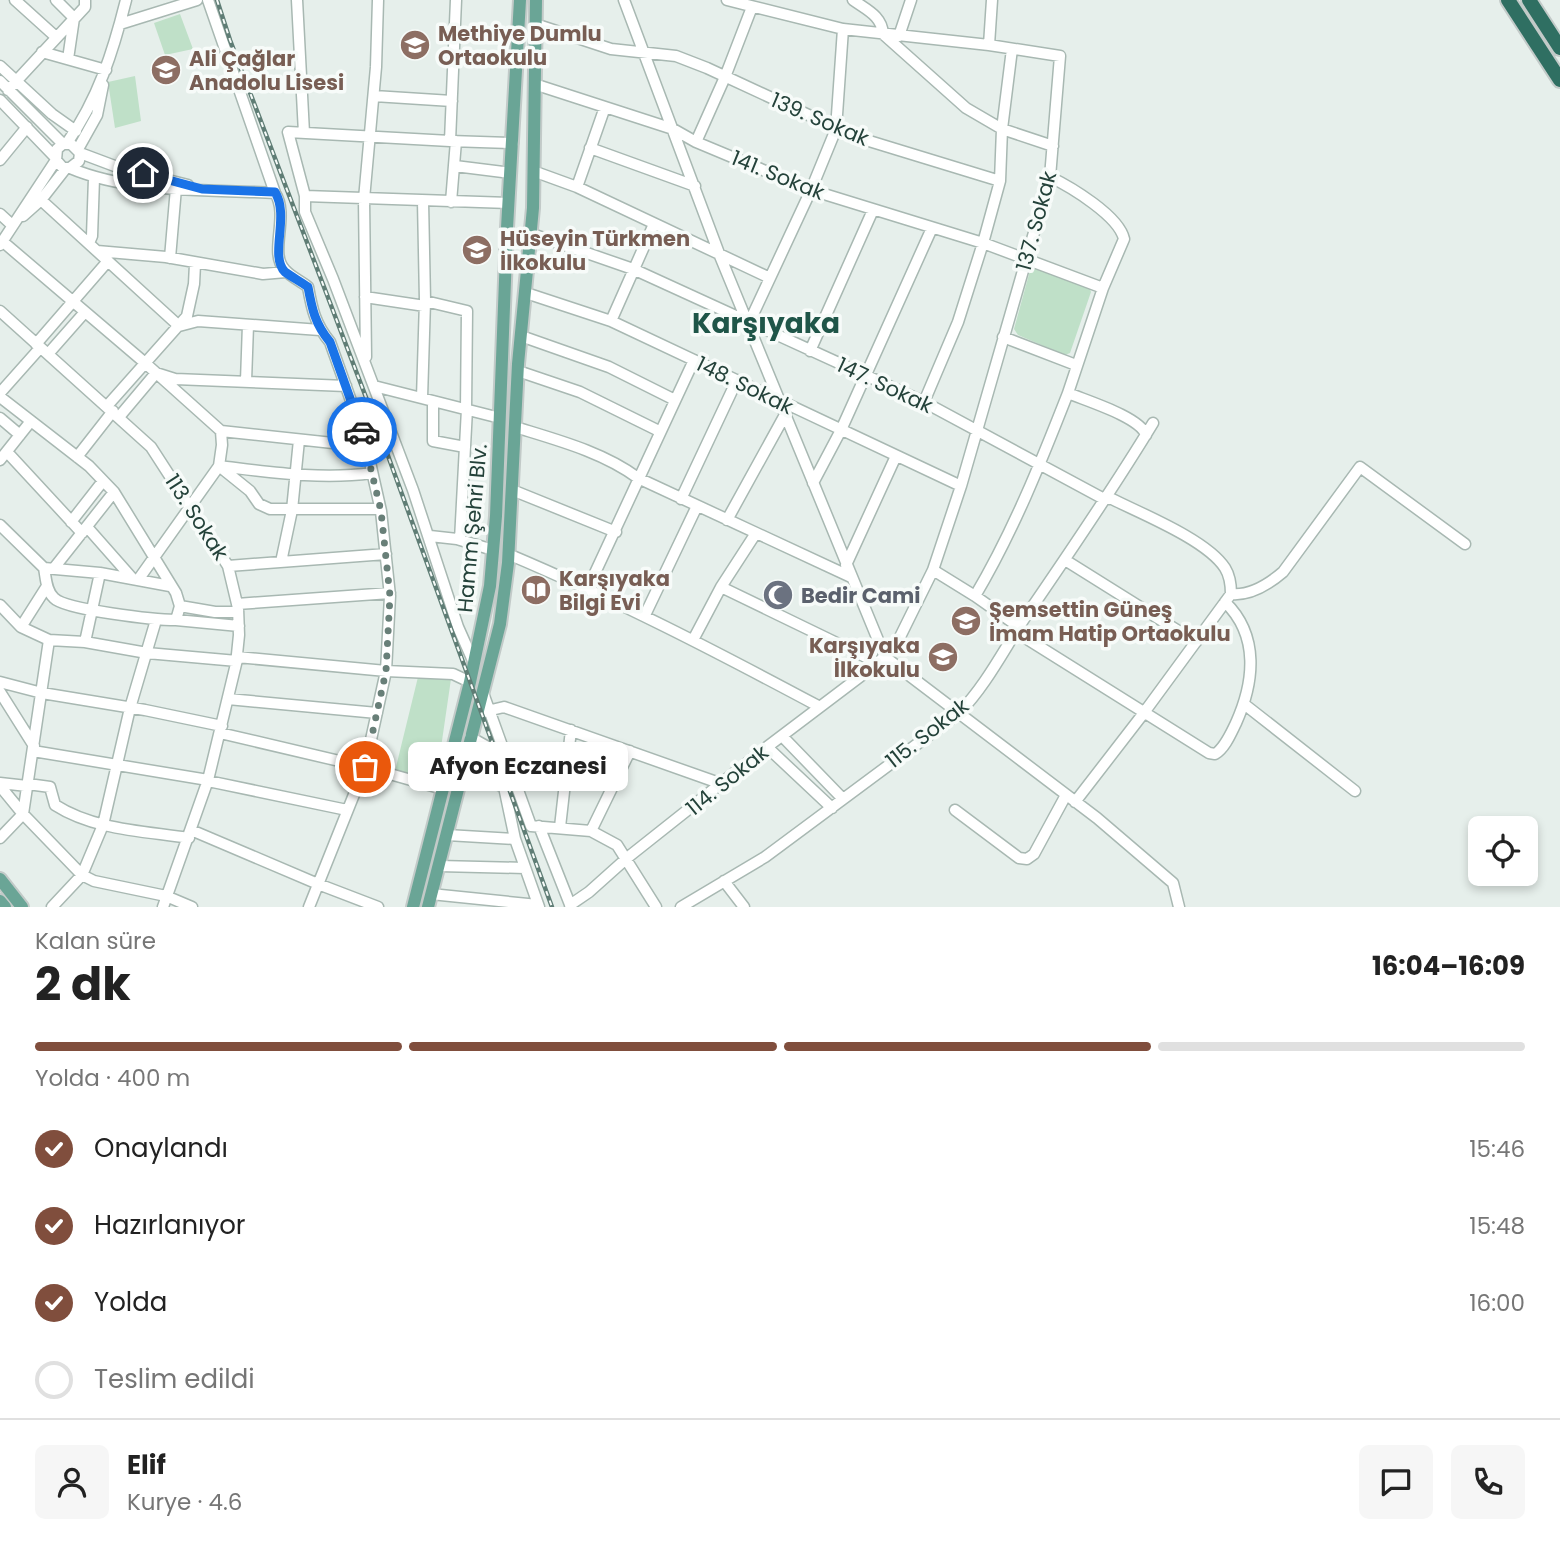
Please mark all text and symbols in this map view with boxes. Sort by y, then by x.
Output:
place label: Methiye Dumlu Ortaokulu [438,19,602,72]
school or university icon: Methiye Dumlu Ortaokulu [398,28,432,62]
place label: Ali Çağlar Anadolu Lisesi [189,44,344,97]
school or university icon: Ali Çağlar Anadolu Lisesi [149,53,183,87]
street label: 139. Sokak [766,85,874,153]
pin [113,143,173,203]
street label: 141. Sokak [727,143,829,207]
icon: home [124,154,162,192]
street label: 137. Sokak [1009,168,1063,274]
place label: Hüseyin Türkmen İlkokulu [500,224,690,277]
school or university icon: Hüseyin Türkmen İlkokulu [460,233,494,267]
district label: Karşıyaka [692,304,840,343]
street label: 148. Sokak [692,349,799,421]
street label: 147. Sokak [832,350,938,420]
courier [327,397,397,467]
icon: car [343,413,381,451]
street label: Hamm Şehri Blv. [450,442,494,614]
street label: 113. Sokak [158,468,236,566]
place label: Karşıyaka Bilgi Evi [559,564,670,617]
library icon: Karşıyaka Bilgi Evi [519,573,553,607]
mosque icon: Bedir Cami [761,578,795,612]
place label: Bedir Cami [801,581,920,610]
place label: Şemsettin Güneş İmam Hatip Ortaokulu [989,595,1231,648]
school or university icon: Şemsettin Güneş İmam Hatip Ortaokulu [949,604,983,638]
place label: Karşıyaka İlkokulu [809,631,920,684]
school or university icon: Karşıyaka İlkokulu [926,640,960,674]
street label: 115. Sokak [879,691,975,775]
pin [335,737,395,797]
street label: 114. Sokak [680,738,774,822]
callout: Afyon Eczanesi [407,742,628,792]
icon: bag [346,748,384,786]
text: Afyon Eczanesi [429,750,607,782]
map controls [1468,816,1538,886]
button: locate [1468,816,1538,886]
text: Kalan süre [35,925,156,957]
text: 16:04–16:09 [1372,948,1525,984]
text: 2 dk [35,952,131,1016]
text: Yolda · 400 m [35,1062,190,1094]
icon: check [35,1130,73,1168]
text: Onaylandı [94,1130,228,1166]
text: 15:46 [1469,1133,1525,1165]
icon: check [35,1207,73,1245]
text: Hazırlanıyor [94,1207,245,1243]
text: 15:48 [1469,1210,1525,1242]
icon: check [35,1284,73,1322]
text: Yolda [94,1284,167,1320]
text: 16:00 [1469,1287,1525,1319]
text: Teslim edildi [94,1361,255,1397]
button: person [35,1445,109,1519]
button: chat [1359,1445,1433,1519]
button: phone [1451,1445,1525,1519]
text: Elif [127,1447,166,1483]
text: Kurye · 4.6 [127,1486,242,1518]

